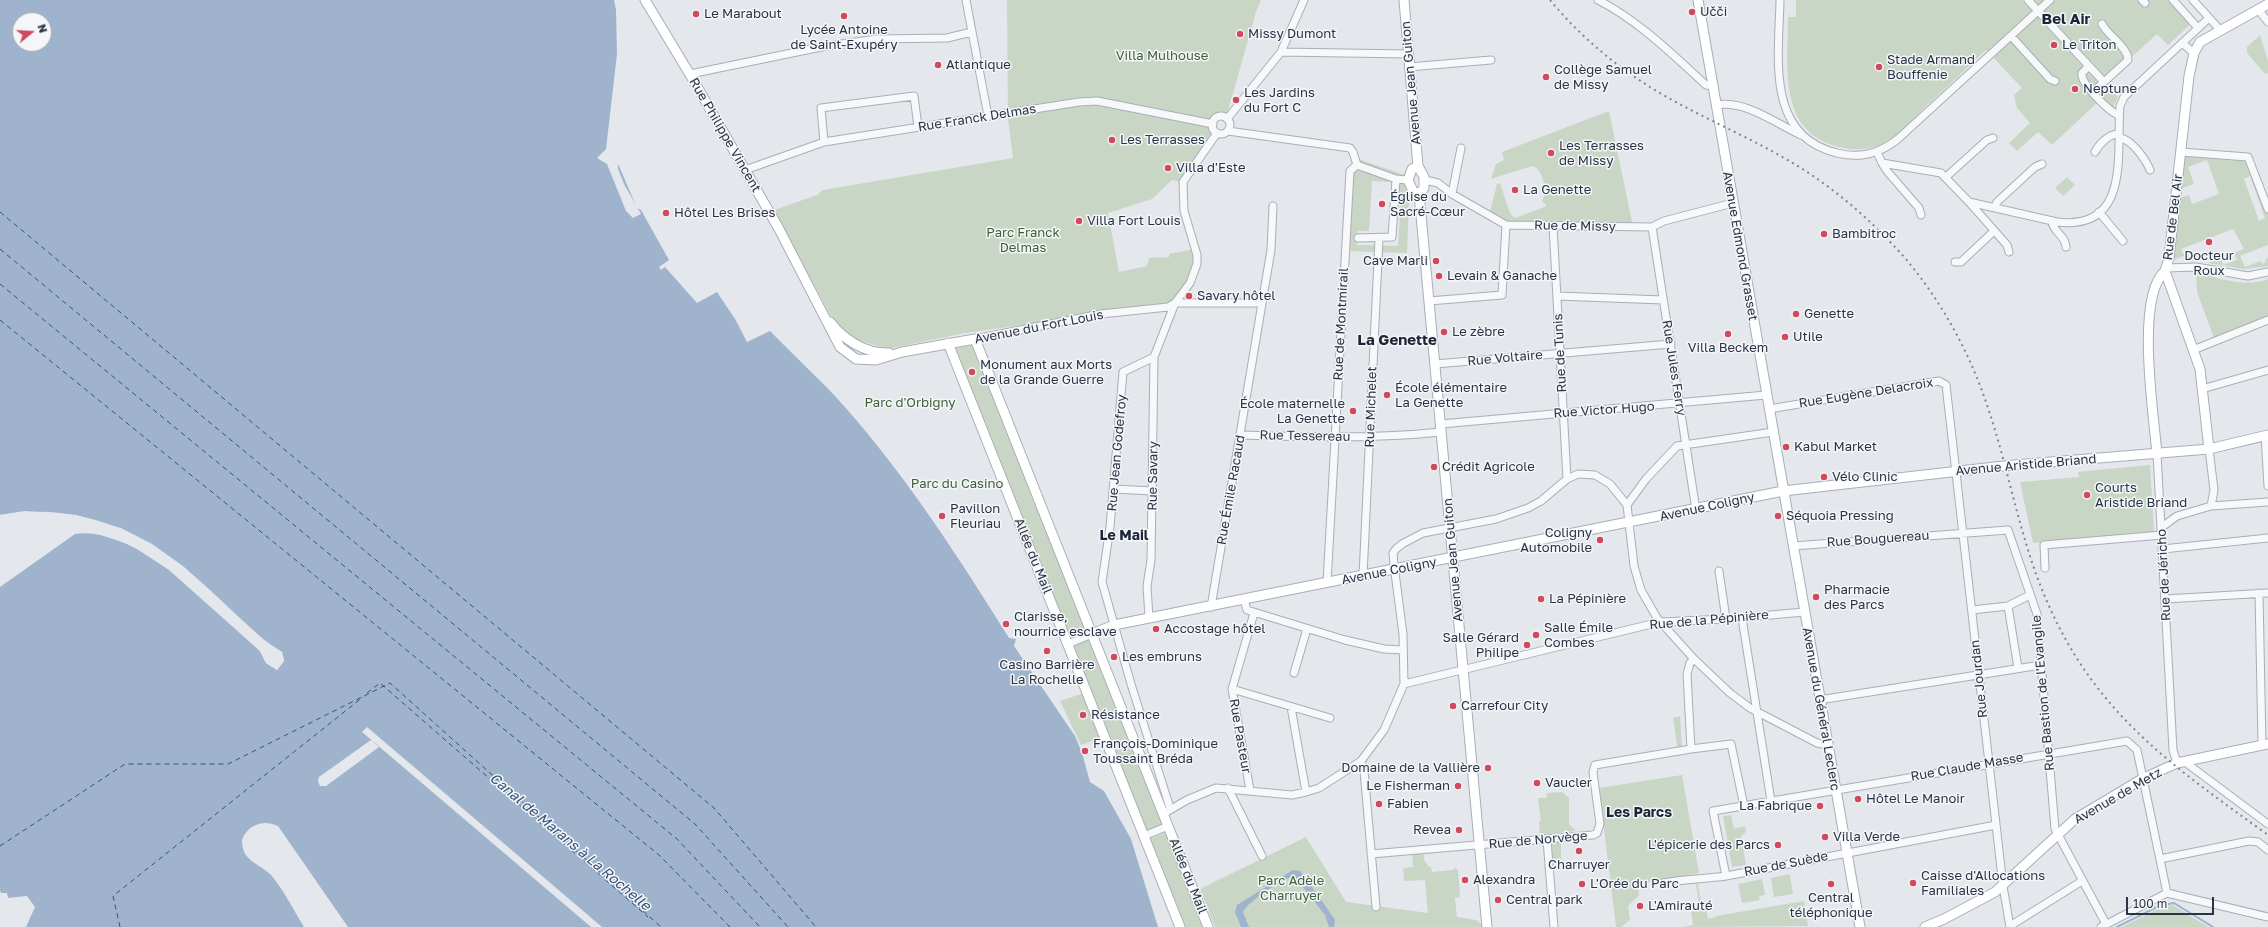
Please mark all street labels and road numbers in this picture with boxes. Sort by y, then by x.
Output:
street label: Avenue Jean Guiton [1398,21,1424,145]
street label: Rue Philippe Vincent [686,75,764,195]
street label: Rue Franck Delmas [917,101,1037,135]
street label: Avenue Edmond Grasset [1719,170,1761,322]
street label: Rue de Bel Air [2160,173,2186,261]
street label: Rue de Missy [1534,217,1616,235]
street label: Rue de Montmirail [1330,267,1352,381]
street label: Avenue du Fort Louis [973,307,1105,347]
street label: Rue de Tunis [1550,313,1570,393]
street label: Rue Jules Ferry [1659,319,1689,417]
street label: Rue Voltaire [1467,347,1543,369]
street label: Rue Michelet [1362,366,1380,448]
street label: Rue Eugène Delacroix [1798,375,1934,411]
street label: Rue Jean Godefroy [1104,394,1130,512]
street label: Rue Victor Hugo [1553,399,1655,421]
street label: Rue Tessereau [1260,427,1350,445]
street label: Rue Émile Racaud [1214,434,1248,546]
street label: Rue Savary [1145,441,1161,511]
street label: Avenue Aristide Briand [1955,451,2097,479]
street label: Avenue Coligny [1658,489,1756,525]
street label: Avenue Jean Guiton [1440,498,1466,622]
street label: Allée du Mail [1011,516,1055,596]
street label: Rue Bouguereau [1826,528,1930,550]
street label: Rue de Jéricho [2154,529,2174,621]
street label: Avenue Coligny [1340,554,1438,588]
street label: Rue de la Pépinière [1649,607,1769,633]
street label: Rue Bastion de l'Evangile [2028,614,2058,772]
street label: Avenue du Général Leclerc [1799,626,1843,792]
street label: Rue Jourdan [1967,639,1991,719]
street label: Rue Pasteur [1226,697,1254,775]
street label: Rue Claude Masse [1909,749,2025,785]
street label: Avenue de Metz [2071,765,2165,827]
street label: Rue de Norvège [1488,828,1588,852]
street label: Allée du Mail [1166,836,1210,916]
street label: Rue de Suède [1743,848,1829,880]

